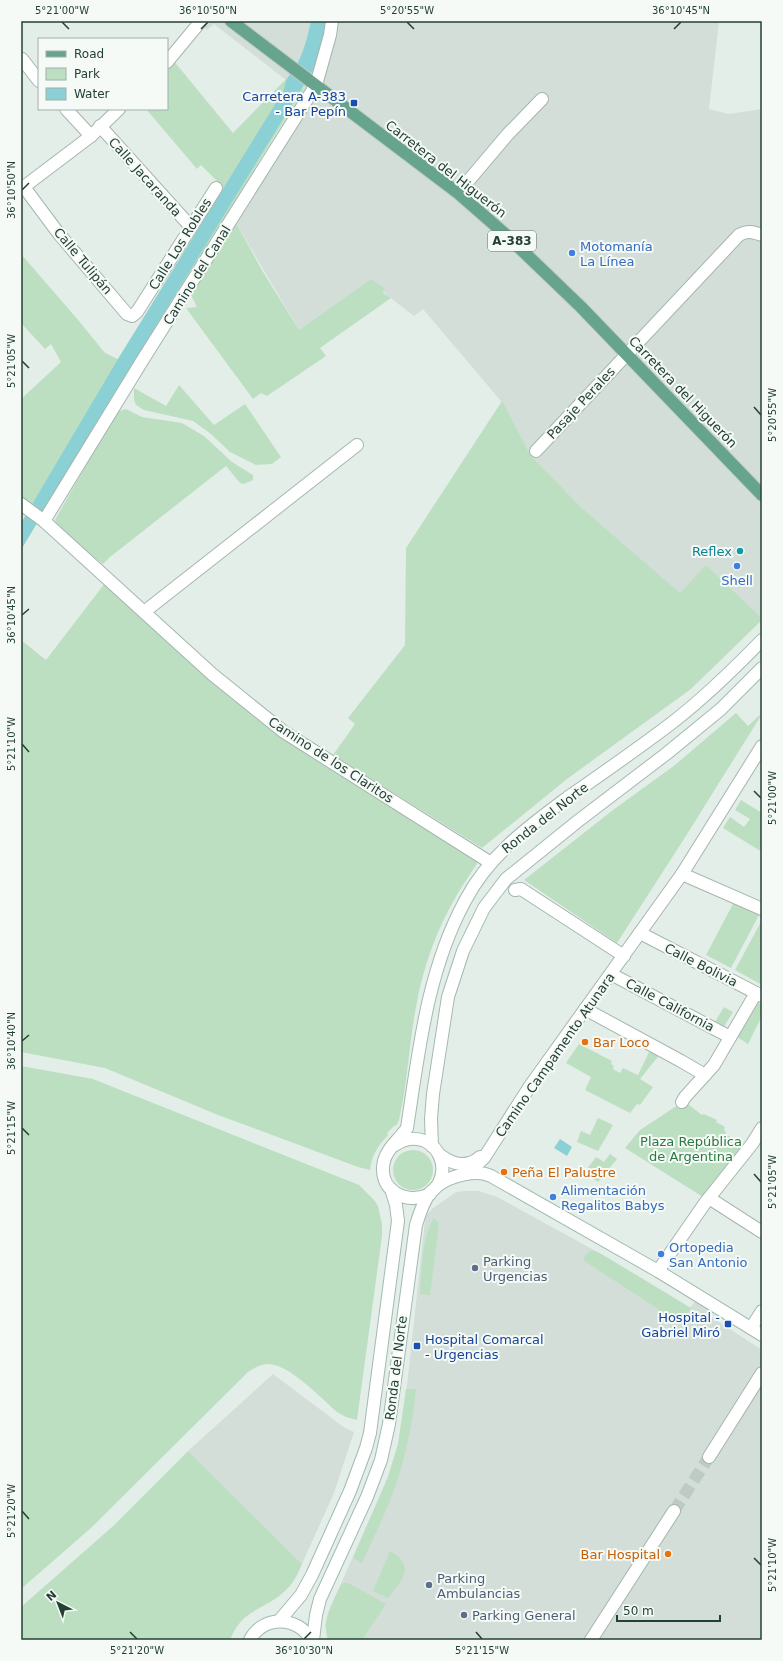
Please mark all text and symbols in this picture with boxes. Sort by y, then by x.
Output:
text: 5°21'00"W [35,5,89,16]
text: 36°10'50"N [179,5,237,16]
text: 5°20'55"W [380,5,434,16]
text: 36°10'45"N [652,5,710,16]
legend [38,38,168,110]
text: Road [74,47,104,61]
text: Park [74,67,100,81]
text: Water [74,87,110,101]
place label: Carretera A-383 - Bar Pepín [242,89,346,119]
marker: Carretera A-383 - Bar Pepín [349,98,359,108]
street label: Carretera del Higuerón [383,117,509,221]
street label: Calle Jacaranda [106,134,184,220]
text: 36°10'50"N [6,161,17,219]
street label: Calle Los Robles [146,195,214,293]
street label: Camino del Canal [160,222,234,328]
street label: Calle Tulipán [51,225,115,297]
road number: A-383 [488,231,536,251]
place label: Motomanía La Línea [580,239,653,269]
marker: Motomanía La Línea [567,248,577,258]
street label: Carretera del Higuerón [626,333,740,451]
text: 5°21'05"W [6,334,17,388]
street label: Pasaje Perales [544,364,618,442]
text: 5°20'55"W [767,388,778,442]
place label: Reflex [692,544,732,559]
marker: Reflex [735,546,745,556]
marker: Shell [732,561,742,571]
place label: Shell [721,573,753,588]
text: 36°10'45"N [6,586,17,644]
street label: Camino de los Claritos [266,714,396,806]
text: 5°21'10"W [6,717,17,771]
text: 5°21'00"W [767,771,778,825]
street label: Ronda del Norte [499,780,591,856]
street label: Calle Bolivia [662,940,740,990]
street label: Camino Campamento Atunara [492,970,618,1140]
street label: Calle California [623,975,717,1035]
text: 36°10'40"N [6,1012,17,1070]
place label: Bar Loco [593,1035,649,1050]
marker: Bar Loco [580,1037,590,1047]
text: 5°21'15"W [6,1101,17,1155]
park label: Plaza República de Argentina [640,1134,742,1164]
text: 5°21'05"W [767,1155,778,1209]
place label: Peña El Palustre [512,1165,616,1180]
marker: Peña El Palustre [499,1167,509,1177]
place label: Alimentación Regalitos Babys [561,1183,665,1213]
marker: Alimentación Regalitos Babys [548,1192,558,1202]
place label: Ortopedia San Antonio [669,1240,748,1270]
marker: Ortopedia San Antonio [656,1249,666,1259]
place label: Parking Urgencias [483,1254,548,1284]
marker: Parking Urgencias [470,1263,480,1273]
place label: Hospital - Gabriel Miró [641,1310,720,1340]
street label: Ronda del Norte [382,1315,410,1421]
marker: Hospital - Gabriel Miró [723,1319,733,1329]
place label: Hospital Comarcal - Urgencias [425,1332,544,1362]
marker: Hospital Comarcal - Urgencias [412,1341,422,1351]
text: 5°21'20"W [6,1484,17,1538]
text: 5°21'10"W [767,1538,778,1592]
place label: Bar Hospital [581,1547,660,1562]
marker: Bar Hospital [663,1549,673,1559]
place label: Parking Ambulancias [437,1571,521,1601]
marker: Parking Ambulancias [424,1580,434,1590]
north arrow [38,1583,78,1623]
text: N [44,1588,59,1604]
scale bar [617,1597,720,1623]
text: 50 m [623,1604,654,1618]
place label: Parking General [472,1608,576,1623]
marker: Parking General [459,1610,469,1620]
text: 5°21'20"W [110,1645,164,1656]
text: 36°10'30"N [275,1645,333,1656]
text: 5°21'15"W [455,1645,509,1656]

